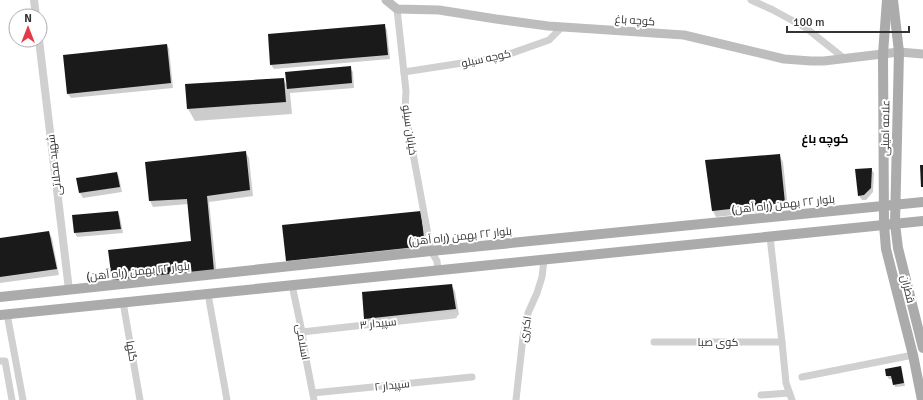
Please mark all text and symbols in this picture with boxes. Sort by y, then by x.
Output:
north arrow [8,8,48,48]
scale bar [787,8,909,34]
text: N [24,12,32,25]
street label: کوچه باغ [614,13,656,29]
text: 100 m [793,15,825,30]
street label: کوچه سیلو [460,47,512,70]
street label: علامه امینی [879,100,892,156]
street label: خیابان سیلو [400,104,419,156]
district label: کوچه باغ [801,132,849,148]
street label: شهید محلاتی [44,134,65,196]
street label: بلوار ۲۲ بهمن (راه آهن) [731,193,836,216]
street label: بلوار ۲۲ بهمن (راه آهن) [408,225,513,248]
street label: بلوار ۲۲ بهمن (راه آهن) [86,260,191,283]
street label: قطران [898,274,917,305]
street label: سپیدار ۳ [359,315,397,332]
street label: اکبری [517,315,534,343]
street label: اسلامی [293,323,312,361]
street label: کوی صبا [697,336,739,349]
street label: گلها [123,339,140,363]
street label: سپیدار ۲ [374,377,410,394]

